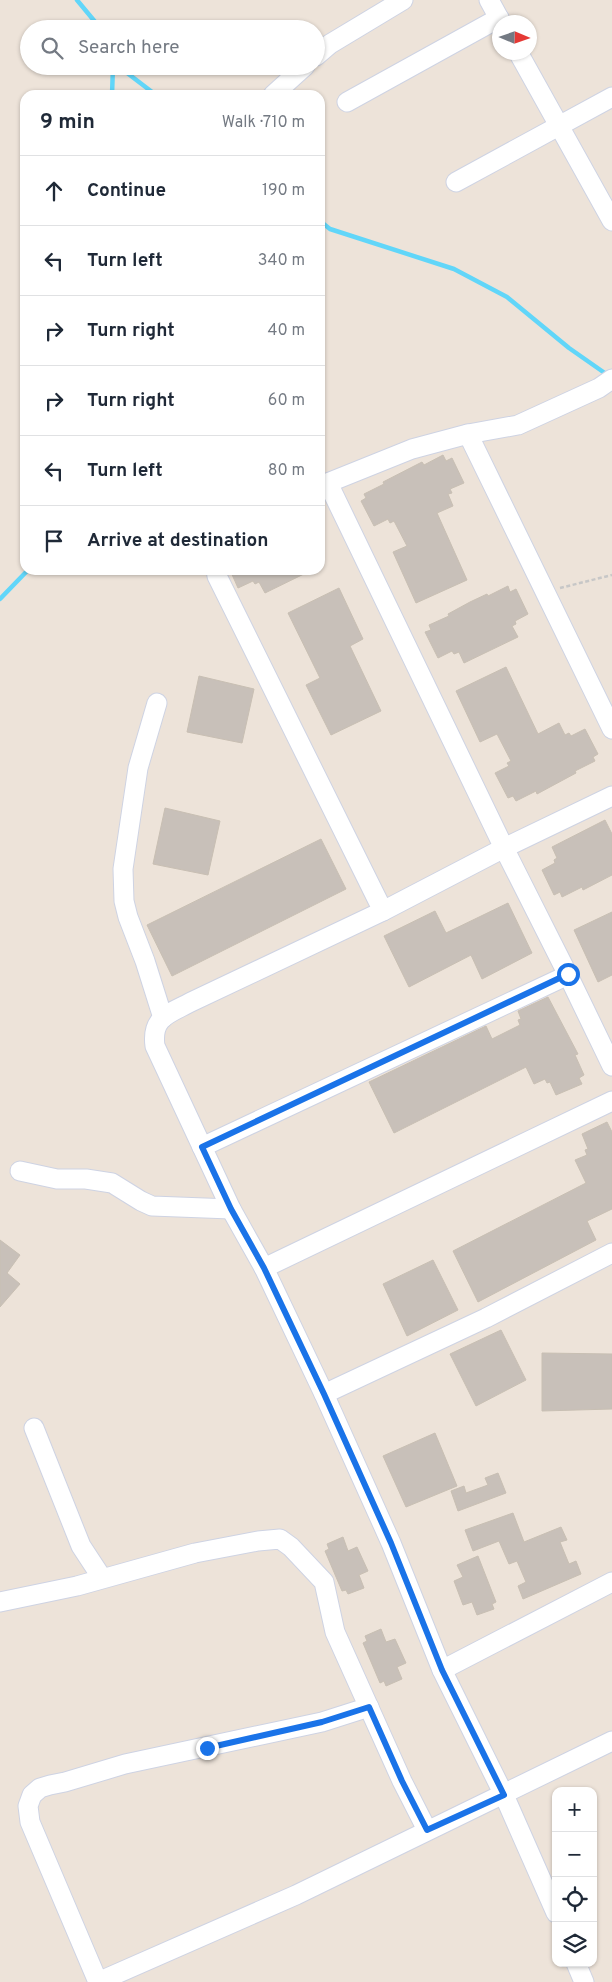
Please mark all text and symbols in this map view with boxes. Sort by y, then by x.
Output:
north arrow [492,15,537,60]
search box [20,20,325,75]
icon: search [38,34,66,62]
text: Search here [78,36,180,60]
text: 9 min [40,109,95,136]
text: Walk · 710 m [222,113,305,133]
icon: ahead [40,177,68,205]
text: Continue [87,179,166,203]
text: 190 m [262,181,305,201]
icon: left [40,247,68,275]
text: Turn left [87,249,163,273]
text: 340 m [258,251,305,271]
icon: right [40,317,68,345]
text: Turn right [87,319,175,343]
text: 40 m [267,321,305,341]
icon: right [40,387,68,415]
text: Turn right [87,389,175,413]
text: 60 m [268,391,305,411]
icon: left [40,457,68,485]
text: Turn left [87,459,163,483]
text: 80 m [268,461,305,481]
icon: arrive [40,527,68,555]
text: Arrive at destination [87,529,268,553]
route start [557,963,580,986]
route end [196,1737,219,1760]
map controls [552,1787,597,1967]
button: + [552,1787,597,1832]
button: − [552,1832,597,1877]
button: locate [552,1877,597,1922]
button: layers [552,1922,597,1967]

